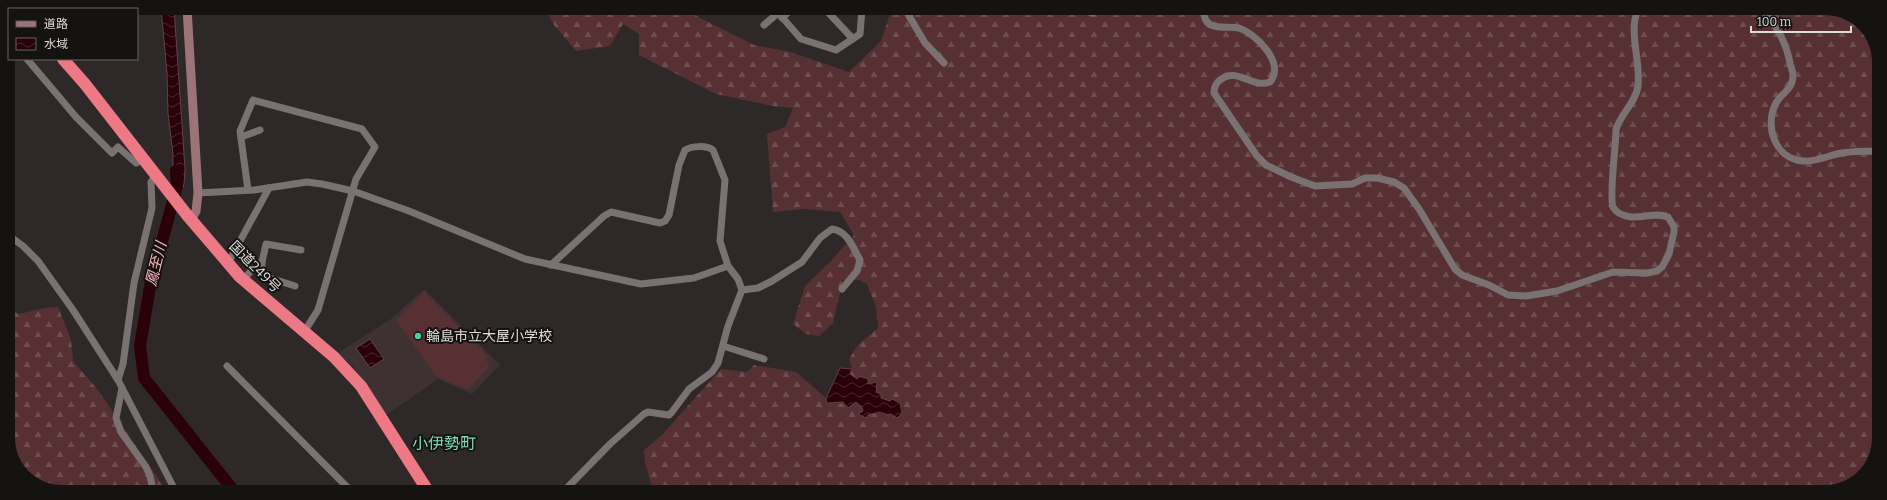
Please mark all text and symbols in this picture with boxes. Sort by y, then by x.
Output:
legend [8,8,138,60]
scale bar [1751,8,1851,34]
text: 100 m [1757,15,1792,29]
text: 道路 [44,17,68,31]
text: 水域 [44,37,68,51]
water label: 鳳至川 [142,238,171,288]
street label: 国道249号 [226,238,284,296]
place label: 輪島市立大屋小学校 [426,328,552,345]
marker: 輪島市立大屋小学校 [413,331,423,341]
district label: 小伊勢町 [412,434,476,453]

